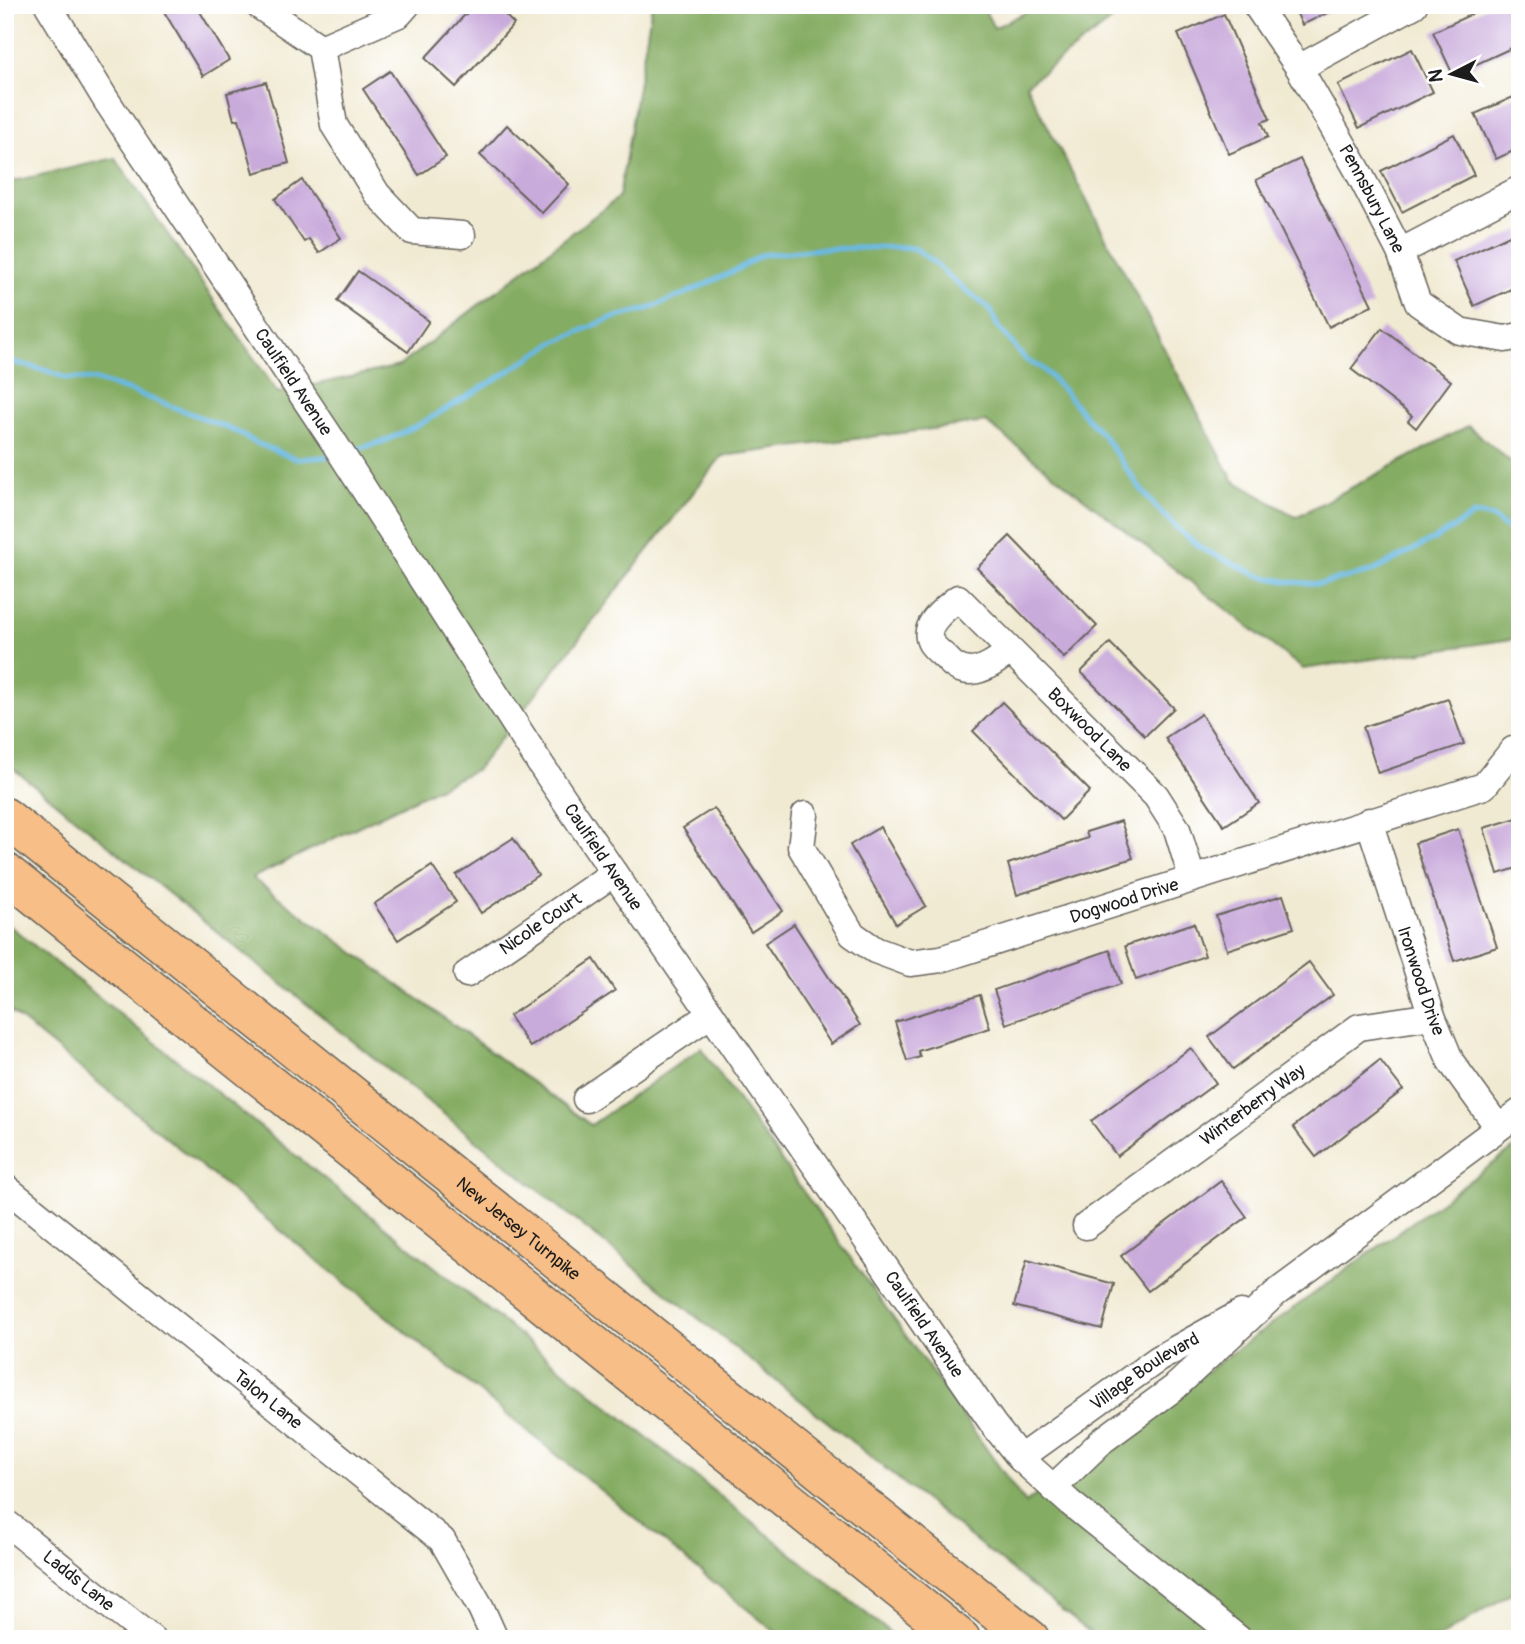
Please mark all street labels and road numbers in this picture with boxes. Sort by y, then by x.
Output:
street label: Pennsbury Lane [1334,140,1410,257]
street label: Caulfield Avenue [250,324,338,440]
street label: Boxwood Lane [1043,683,1137,777]
street label: Caulfield Avenue [559,799,648,915]
street label: Dogwood Drive [1067,873,1182,929]
street label: Nicole Court [495,887,587,960]
street label: Ironwood Drive [1392,923,1450,1039]
street label: Winterberry Way [1195,1058,1310,1151]
street label: New Jersey Turnpike [452,1172,585,1286]
street label: Caulfield Avenue [880,1267,969,1382]
street label: Village Boulevard [1085,1327,1203,1416]
street label: Talon Lane [229,1365,307,1434]
street label: Ladds Lane [38,1545,119,1616]

